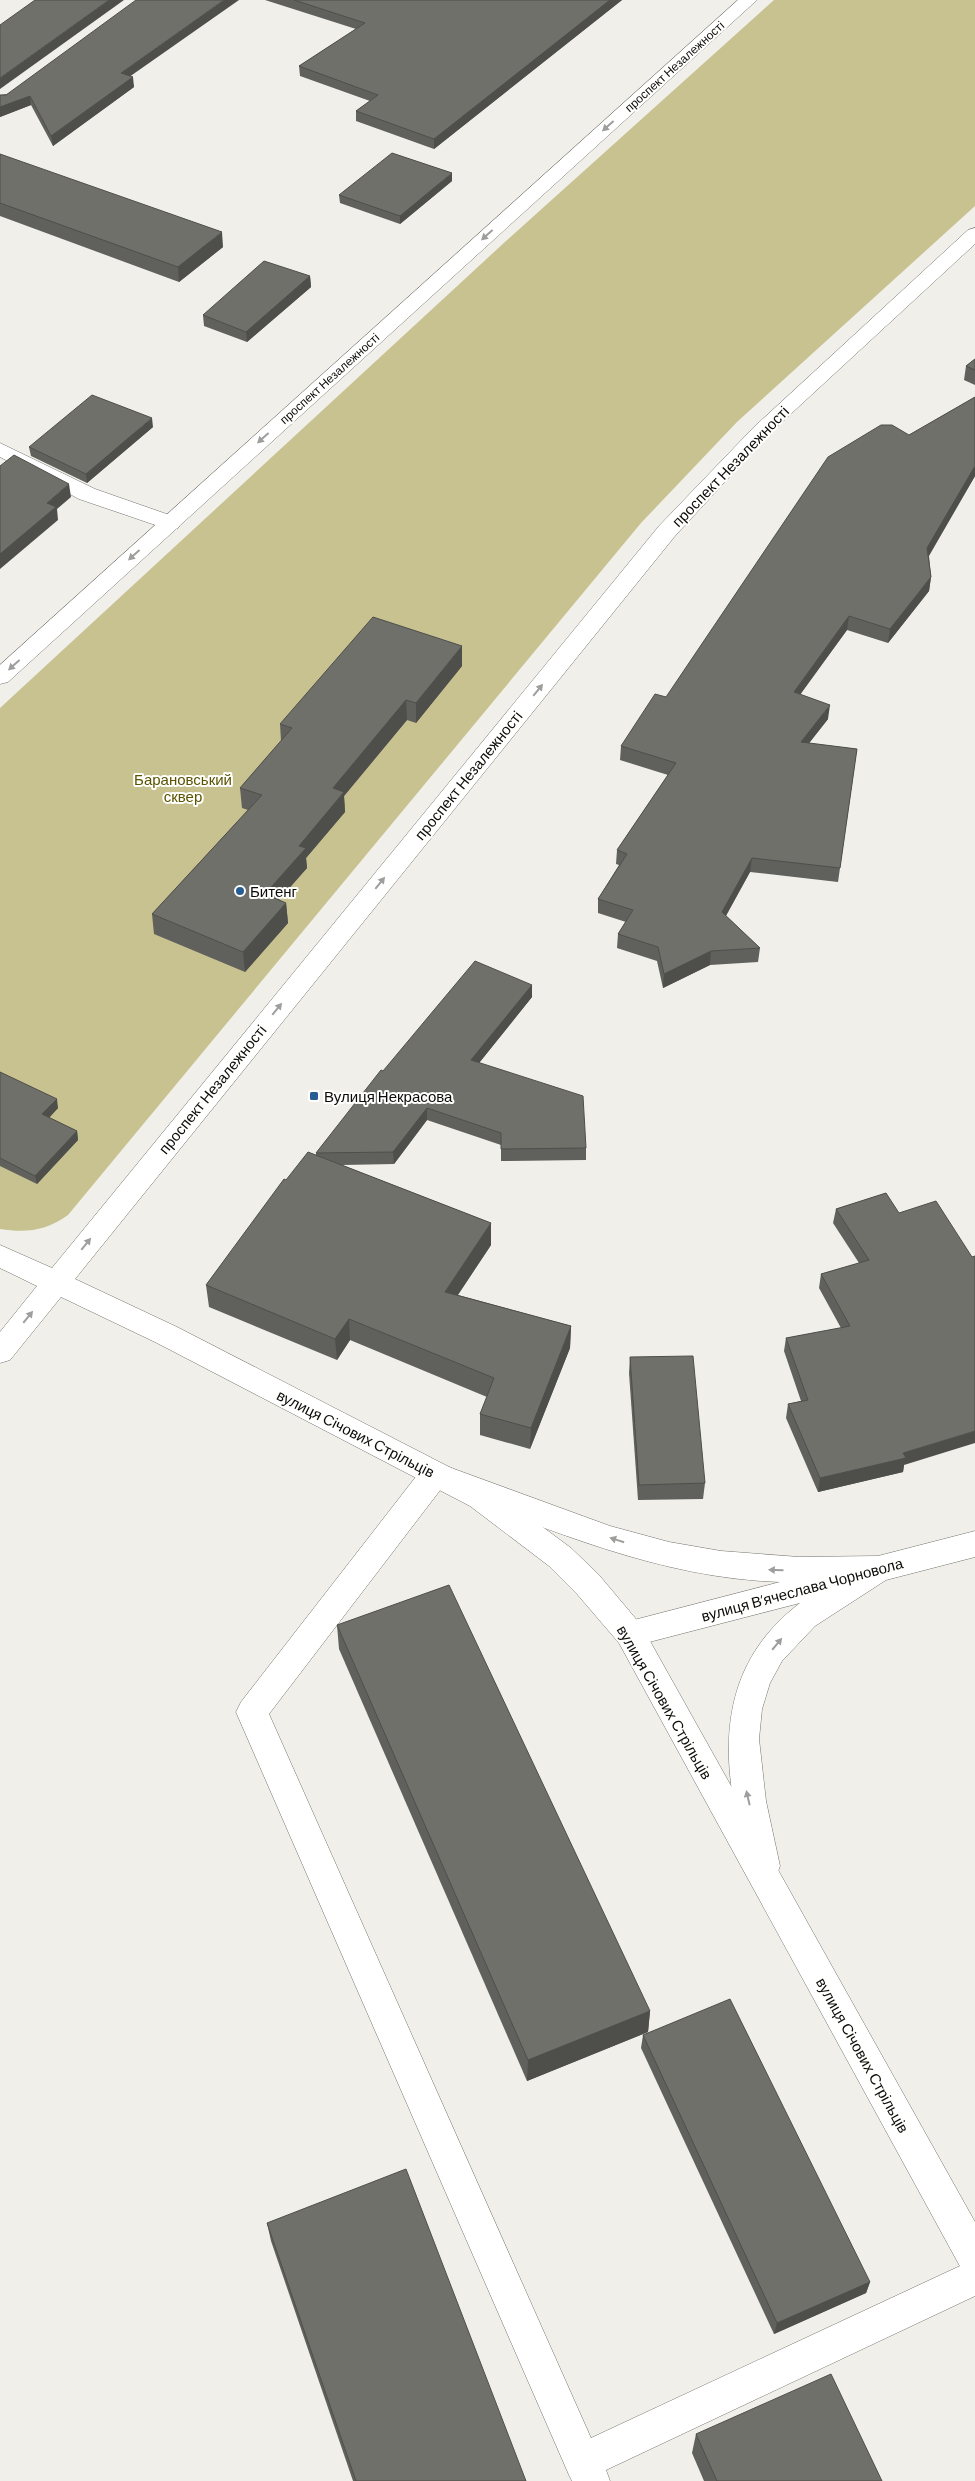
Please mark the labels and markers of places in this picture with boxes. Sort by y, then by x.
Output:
place label: Битенг [250,882,298,900]
marker: Битенг [234,885,246,897]
place label: Вулиця Некрасова [324,1087,453,1105]
marker: Вулиця Некрасова [308,1090,320,1102]

